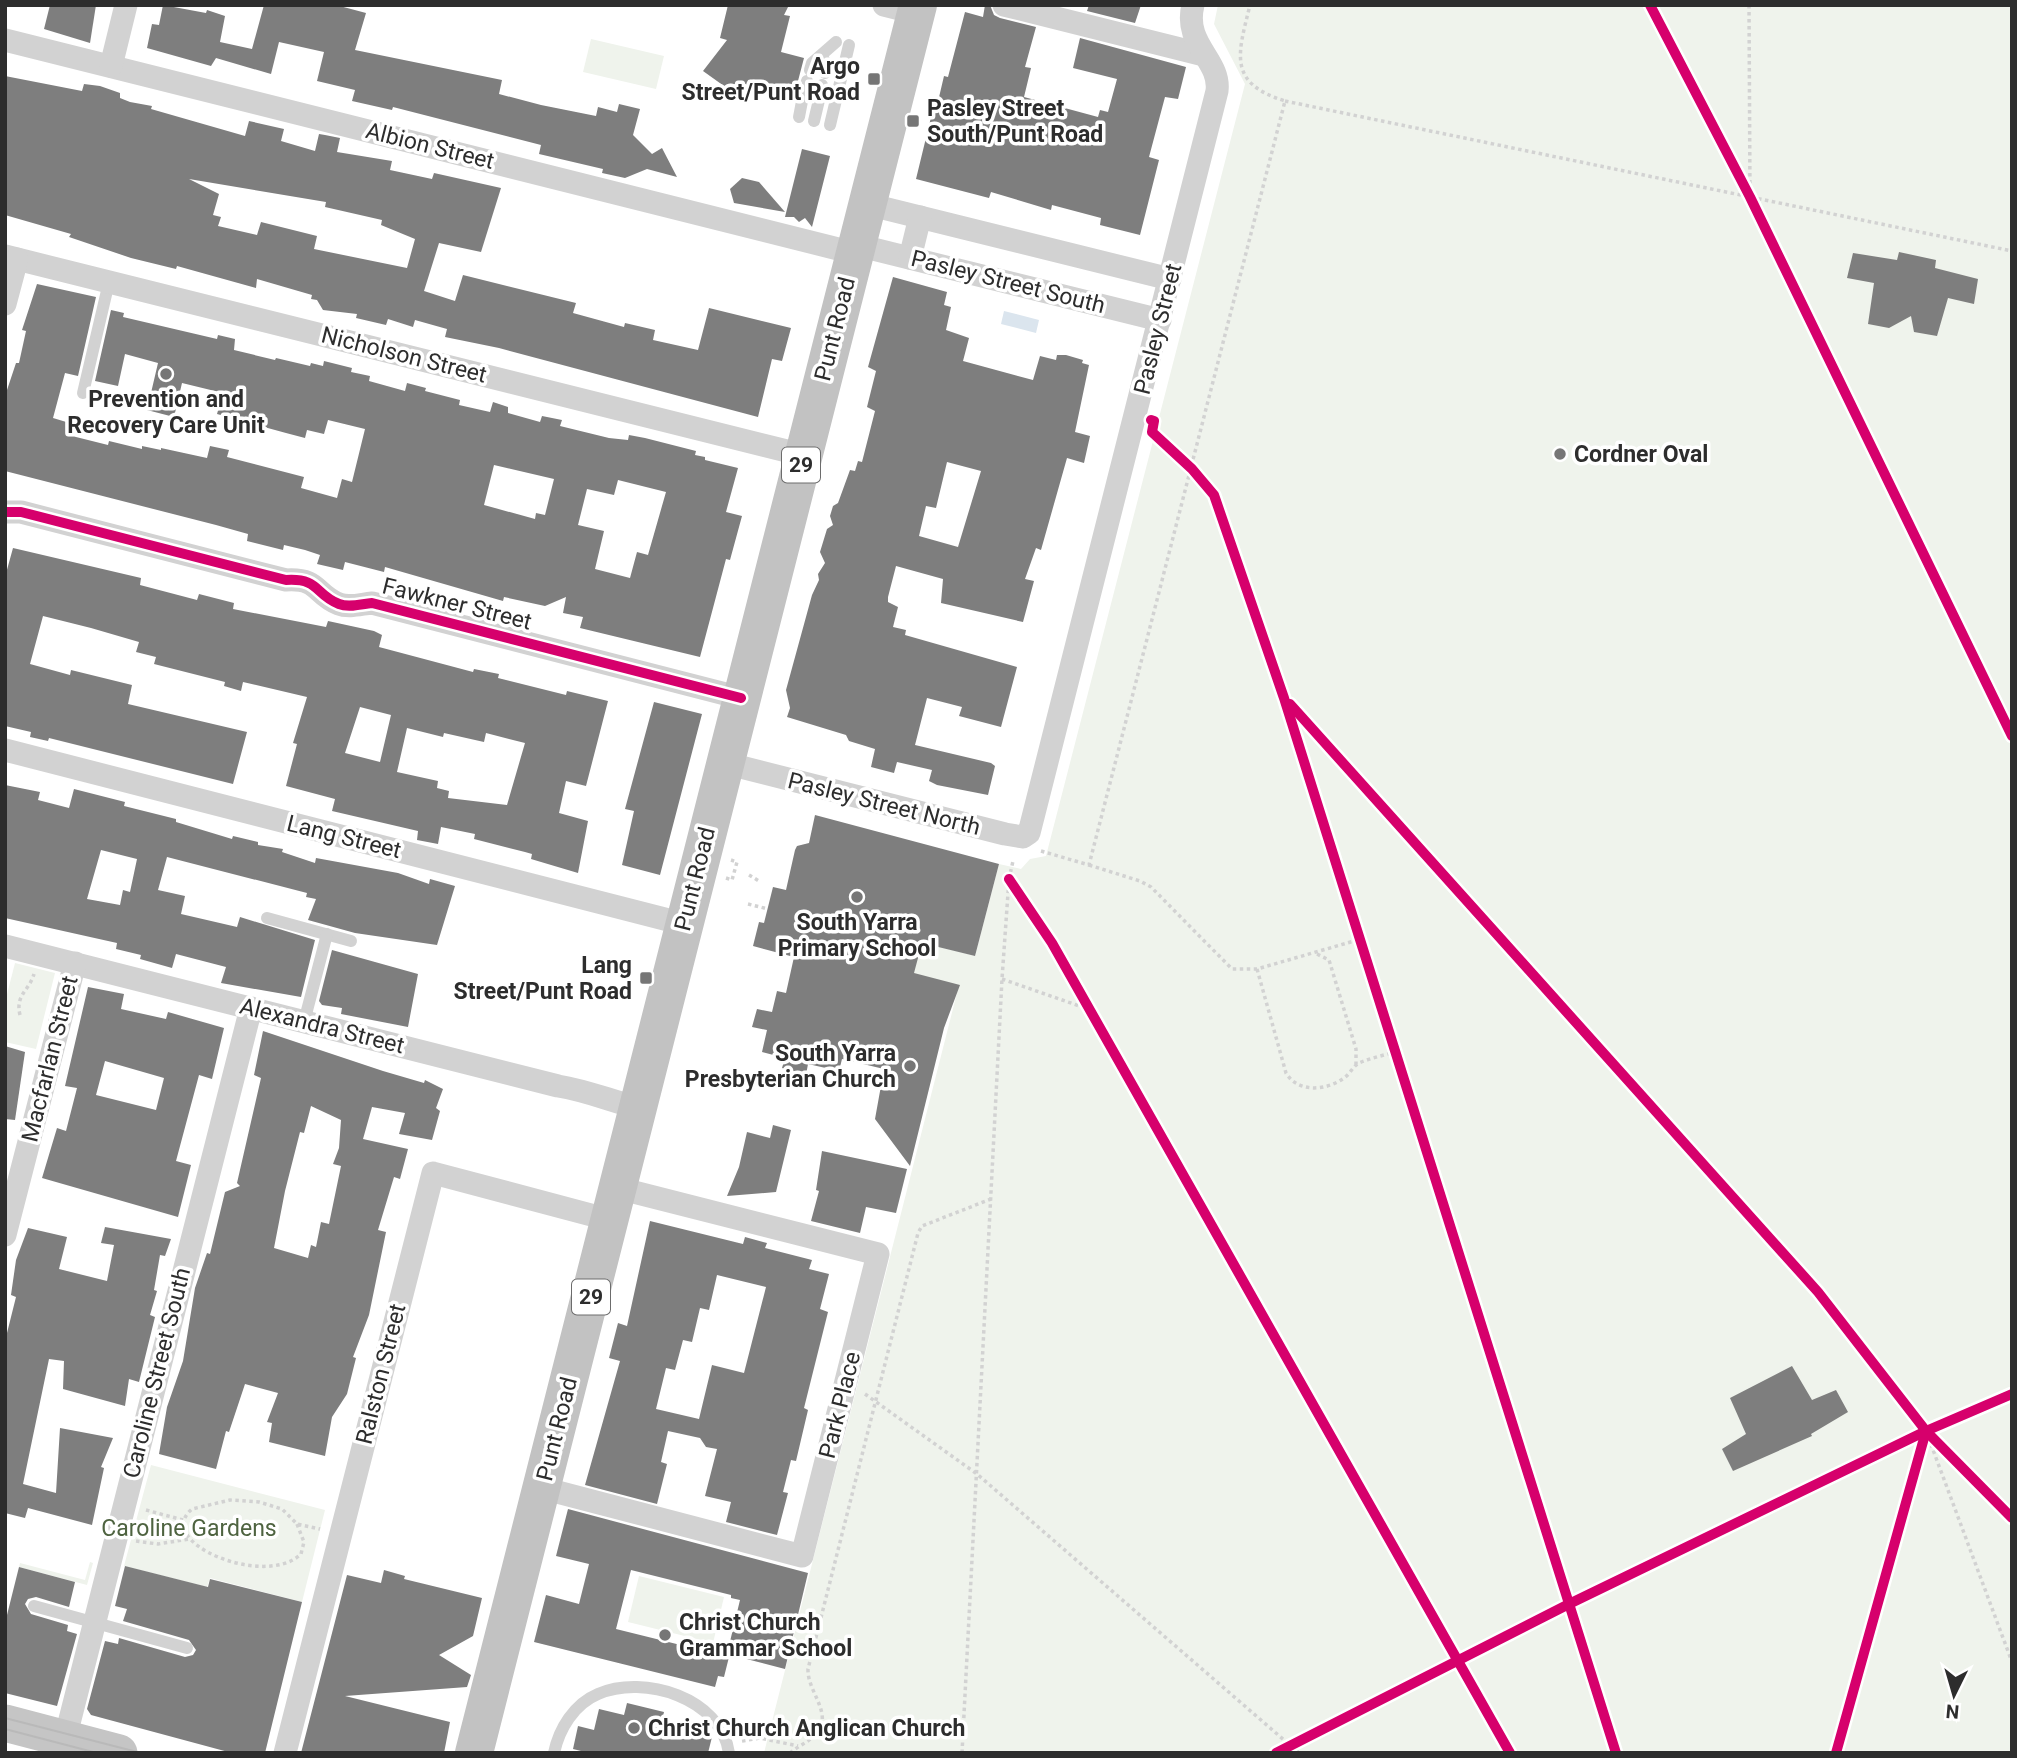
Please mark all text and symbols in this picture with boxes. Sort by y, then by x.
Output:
place label: Argo Street/Punt Road [682,53,860,106]
marker: Argo Street/Punt Road [866,71,882,87]
place label: Pasley Street South/Punt Road [927,95,1103,148]
marker: Pasley Street South/Punt Road [905,113,921,129]
street label: Albion Street [363,117,497,175]
street label: Pasley Street South [908,245,1108,319]
street label: Pasley Street [1129,261,1187,397]
street label: Punt Road [809,274,861,384]
street label: Nicholson Street [319,321,489,389]
marker: Prevention and Recovery Care Unit [158,366,174,382]
place label: Prevention and Recovery Care Unit [67,386,265,439]
place label: Cordner Oval [1574,441,1708,468]
marker: Cordner Oval [1552,446,1568,462]
road number: 29 [782,448,820,482]
street label: Fawkner Street [380,572,534,636]
street label: Pasley Street North [785,767,983,841]
street label: Lang Street [284,810,404,864]
street label: Punt Road [669,824,721,934]
marker: South Yarra Primary School [849,889,865,905]
place label: South Yarra Primary School [778,909,936,962]
place label: Lang Street/Punt Road [454,952,632,1005]
marker: Lang Street/Punt Road [638,970,654,986]
street label: Macfarlan Street [16,973,84,1145]
street label: Alexandra Street [237,993,407,1059]
place label: South Yarra Presbyterian Church [685,1040,896,1093]
marker: South Yarra Presbyterian Church [902,1058,918,1074]
street label: Caroline Street South [118,1265,196,1481]
road number: 29 [572,1280,610,1314]
street label: Ralston Street [351,1301,411,1447]
street label: Park Place [814,1349,866,1461]
street label: Punt Road [531,1374,583,1484]
park label: Caroline Gardens [101,1515,277,1542]
place label: Christ Church Grammar School [679,1609,852,1662]
marker: Christ Church Grammar School [657,1627,673,1643]
north arrow [1919,1660,1989,1730]
text: N [1945,1699,1960,1723]
place label: Christ Church Anglican Church [648,1715,965,1742]
marker: Christ Church Anglican Church [626,1720,642,1736]

